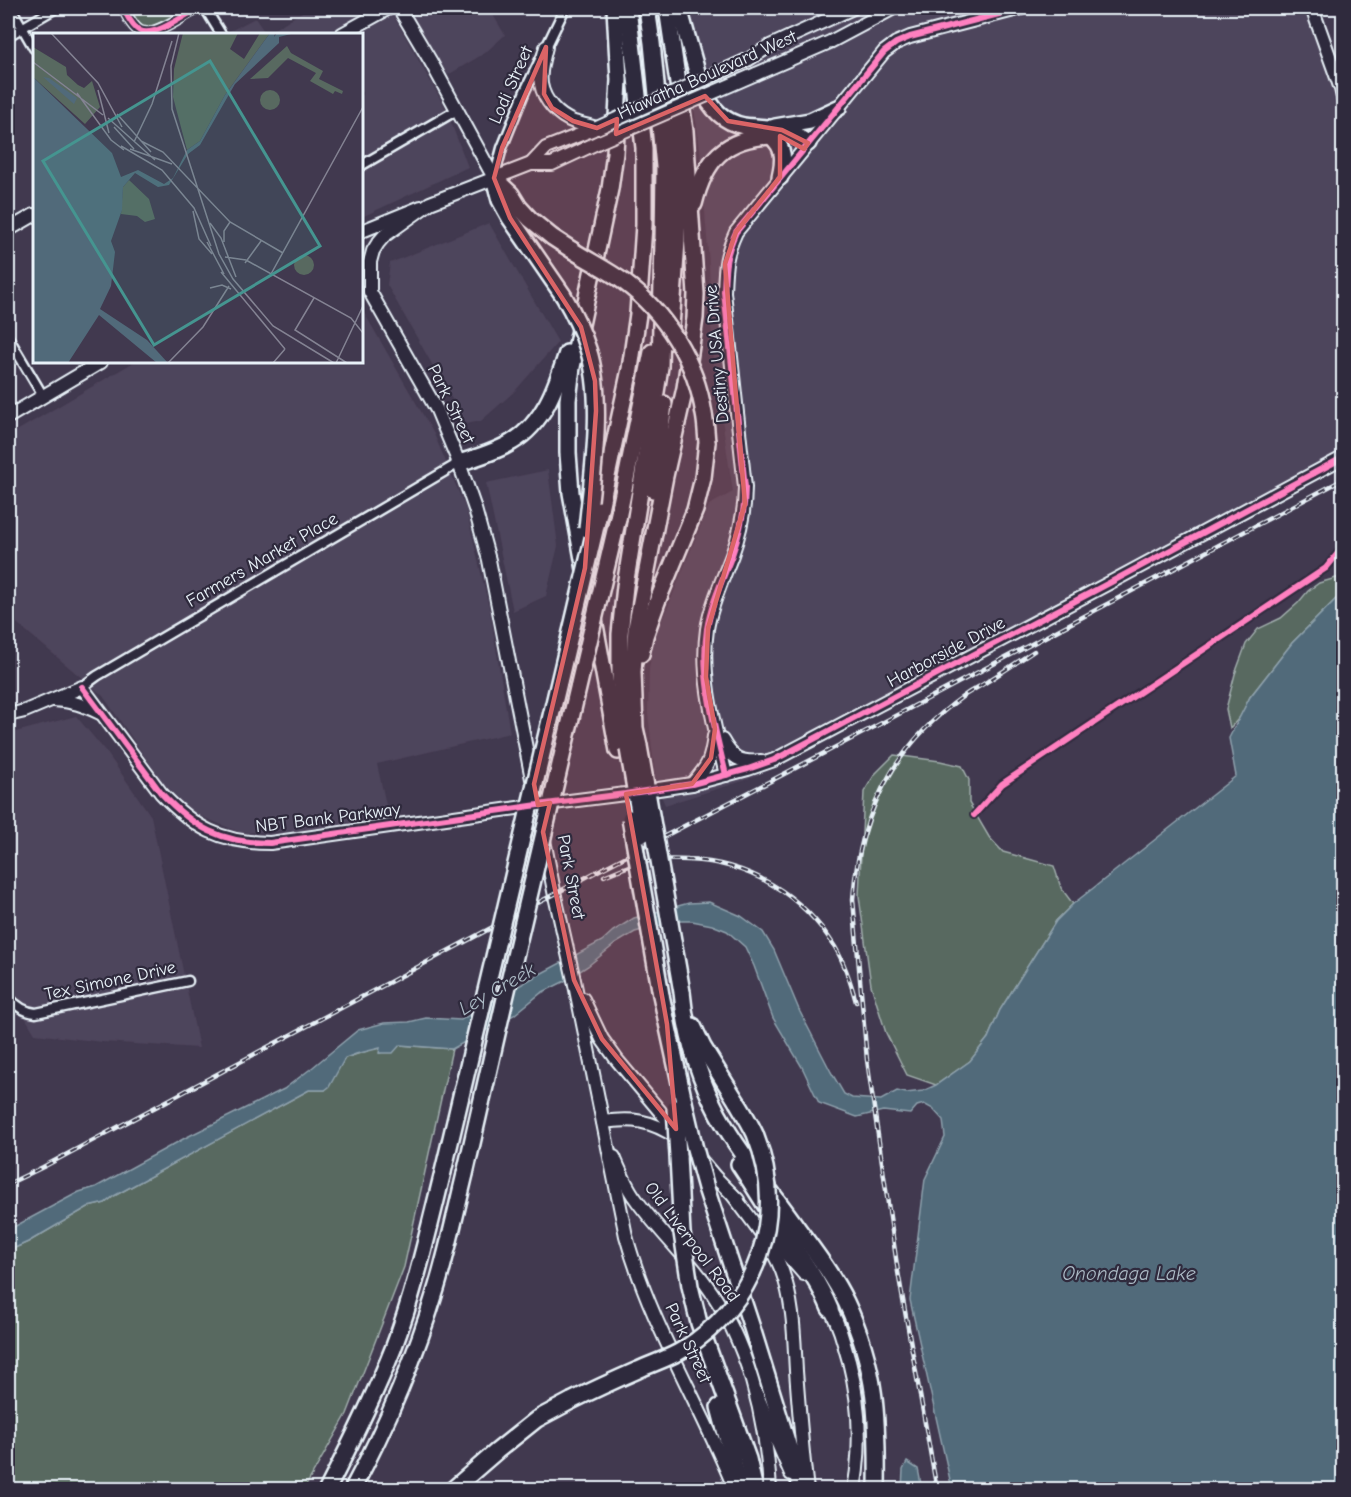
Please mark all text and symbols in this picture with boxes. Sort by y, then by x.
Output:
street label: Hiawatha Boulevard West [614,26,801,124]
inset map [33,33,363,363]
street label: Lodi Street [485,42,538,127]
street label: Destiny USA Drive [700,284,734,424]
street label: Park Street [423,361,480,448]
street label: Farmers Market Place [183,508,341,612]
street label: Harborside Drive [883,612,1009,692]
street label: NBT Bank Parkway [254,799,403,837]
street label: Park Street [553,833,590,922]
street label: Tex Simone Drive [42,957,178,1005]
water label: Ley Creek [454,958,540,1020]
street label: Old Liverpool Road [640,1178,744,1306]
water label: Onondaga Lake [1062,1262,1196,1285]
street label: Park Street [660,1300,716,1387]

